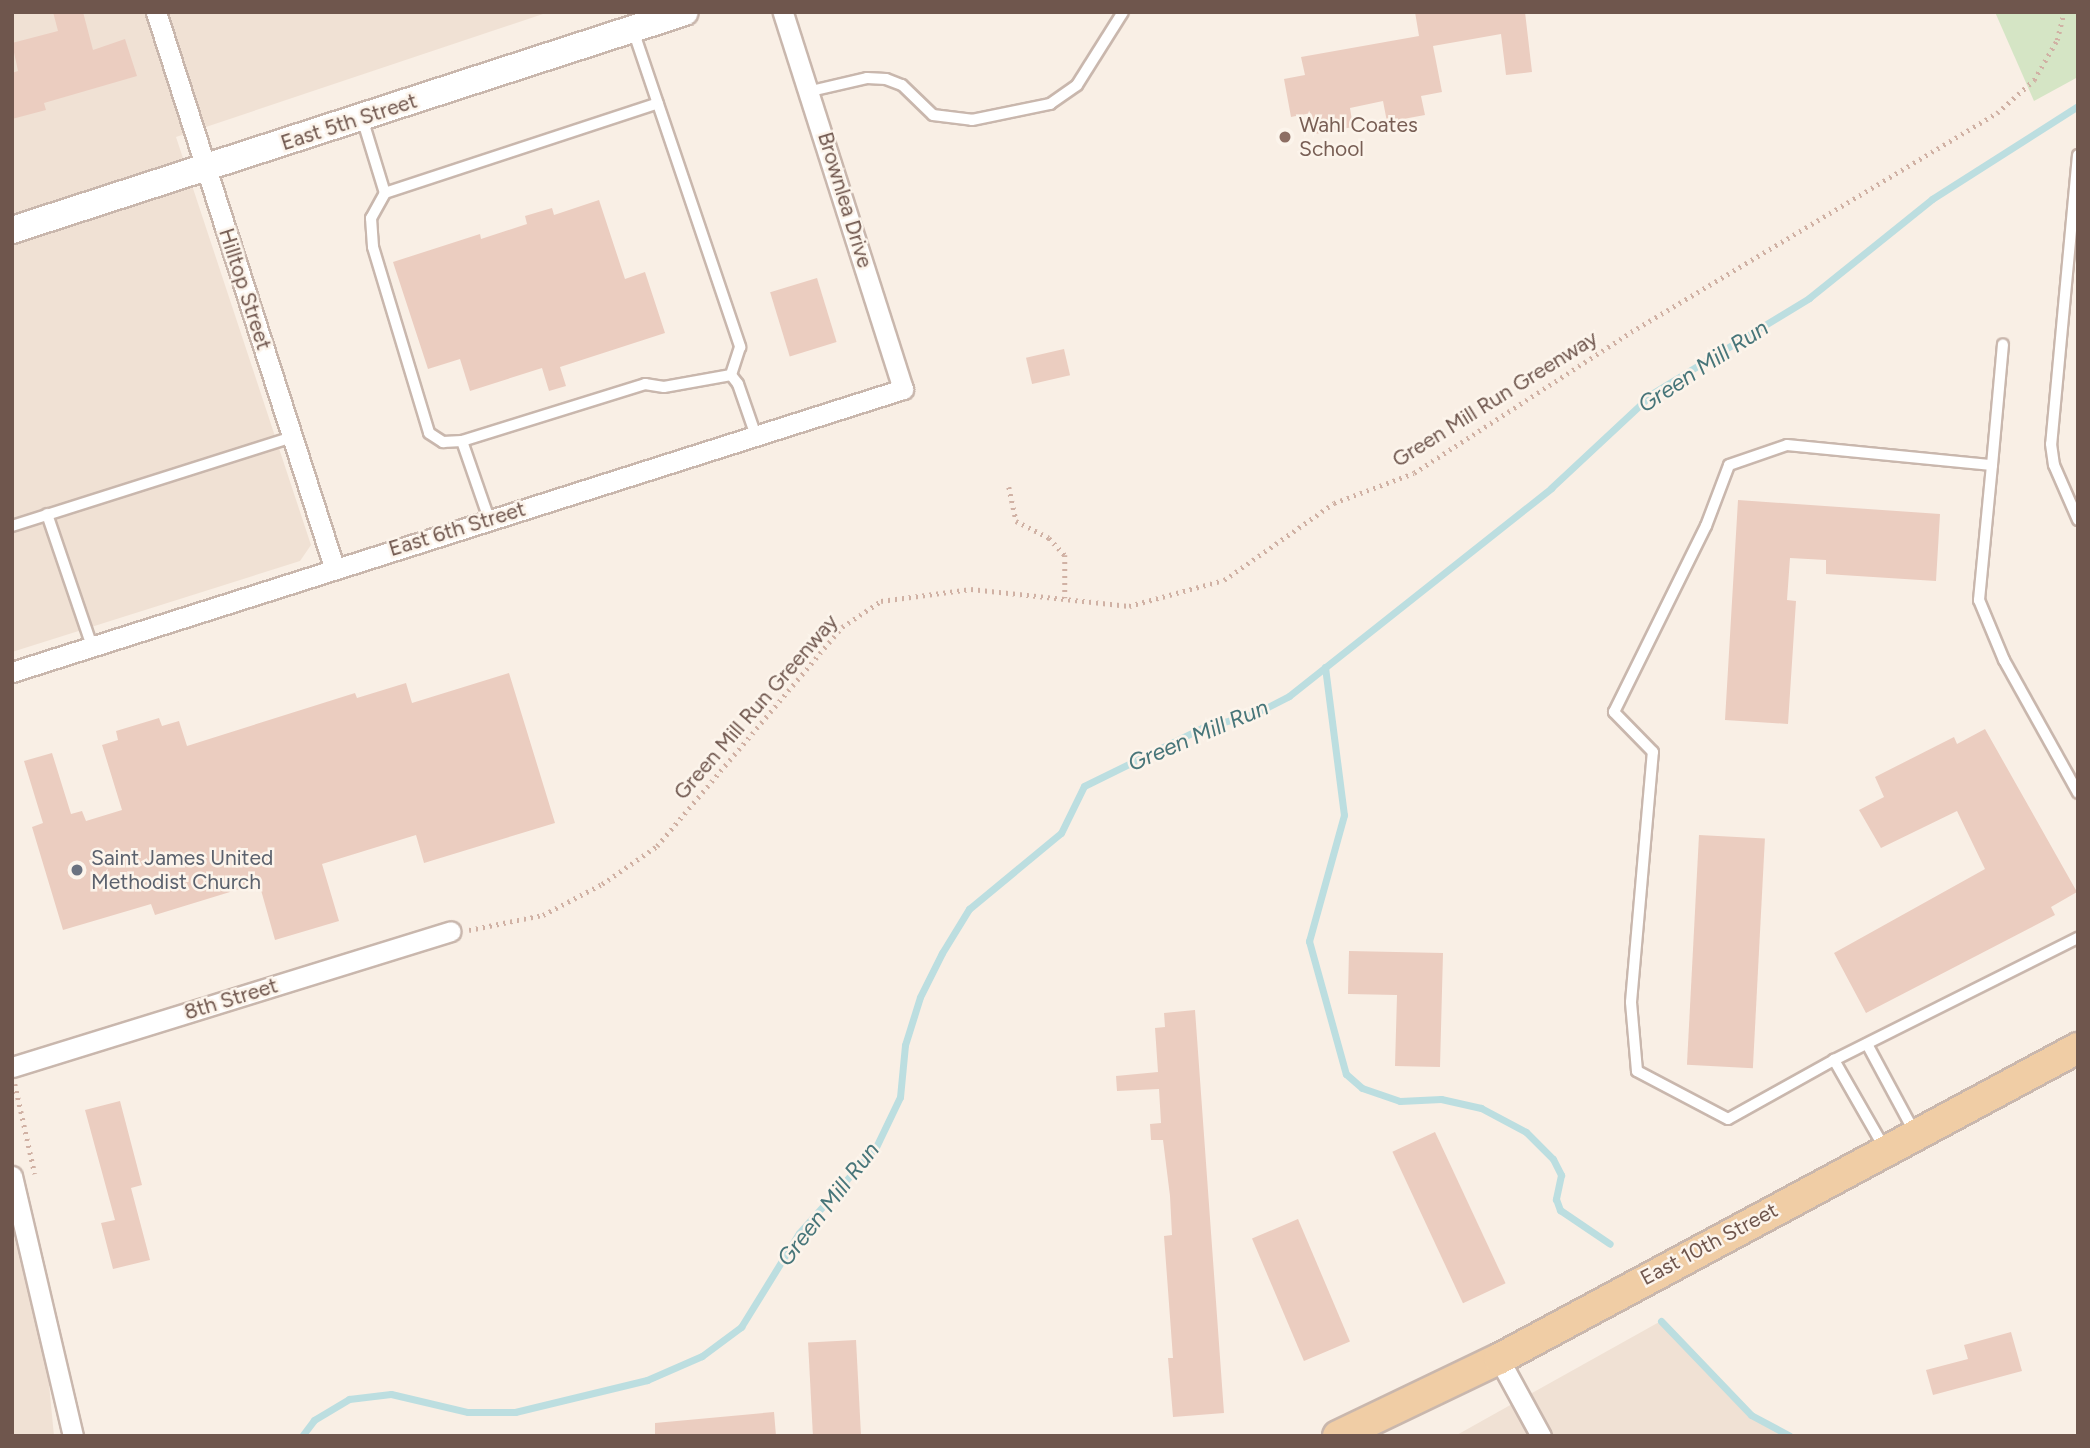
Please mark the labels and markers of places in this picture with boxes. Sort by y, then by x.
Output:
place label: Wahl Coates School [1299,112,1418,162]
marker: Wahl Coates School [1277,129,1293,145]
place label: Saint James United Methodist Church [91,845,273,895]
marker: Saint James United Methodist Church [69,862,85,878]

